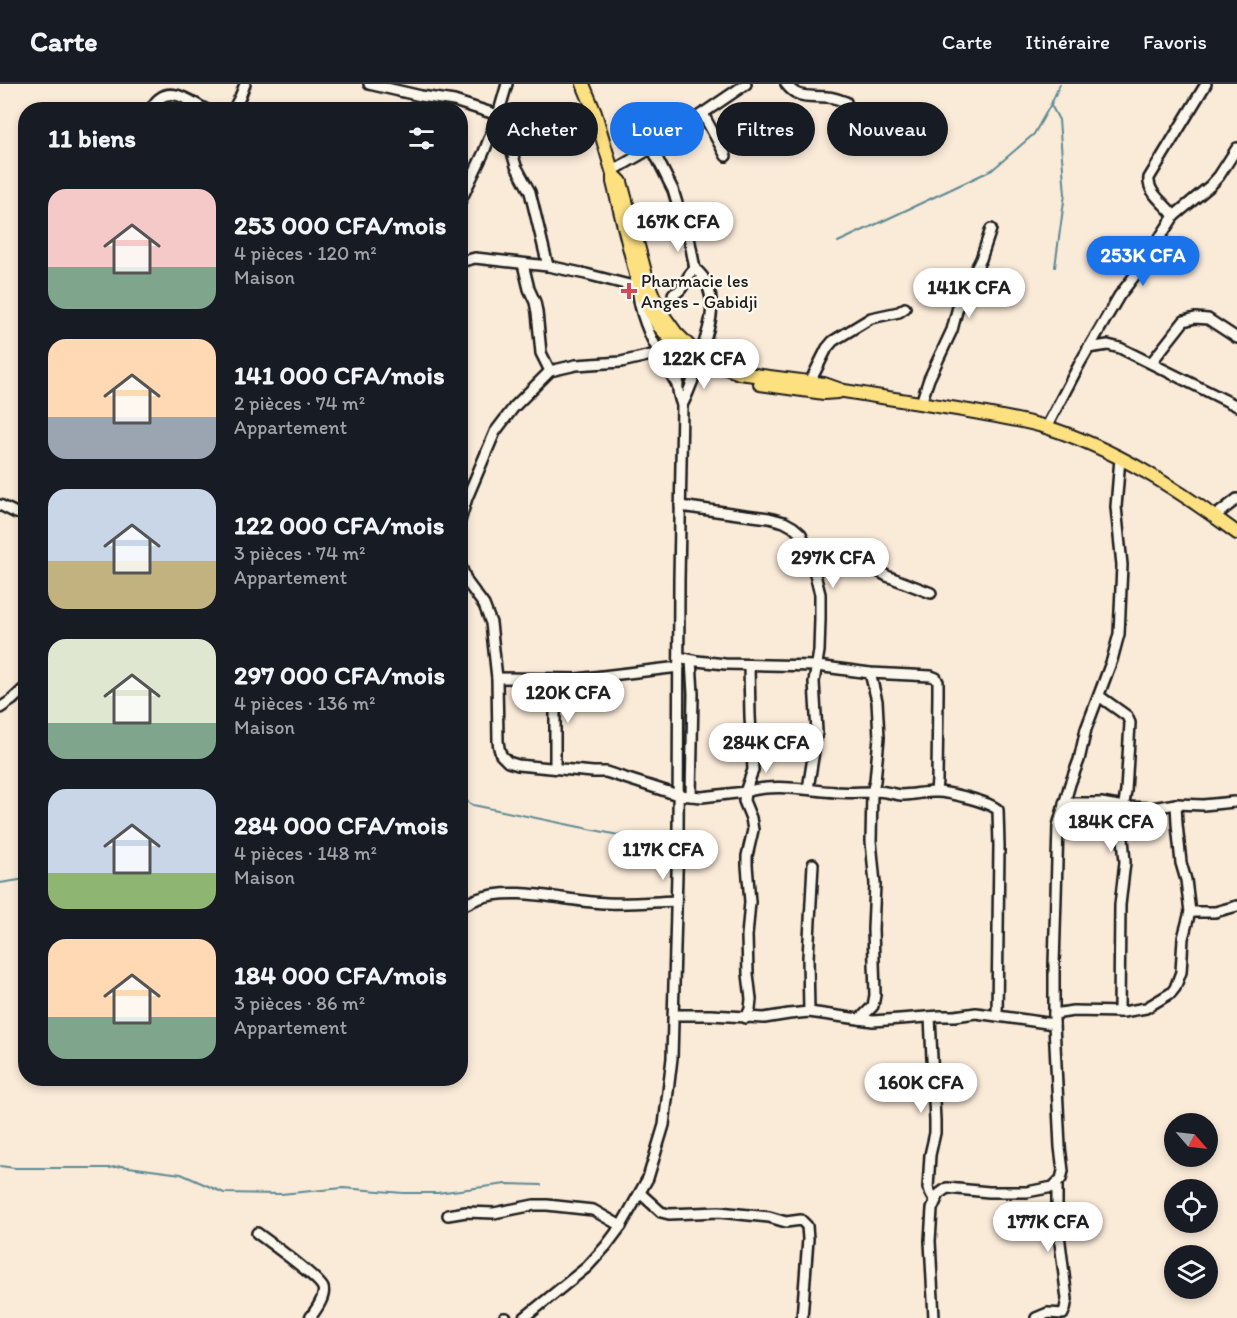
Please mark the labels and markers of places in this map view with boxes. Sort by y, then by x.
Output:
pin: 167K CFA [616,202,740,253]
pin: 253K CFA [1081,236,1205,287]
pin: 141K CFA [907,268,1031,319]
place label: Pharmacie les Anges - Gabidji [641,270,758,313]
marker: Pharmacie les Anges - Gabidji [622,284,636,298]
pin: 122K CFA [642,339,766,390]
pin: 297K CFA [771,538,895,589]
pin: 120K CFA [506,673,630,724]
pin: 284K CFA [704,723,828,774]
pin: 184K CFA [1049,802,1173,853]
pin: 117K CFA [601,830,725,881]
pin: 160K CFA [859,1063,983,1114]
pin: 177K CFA [986,1202,1110,1253]

